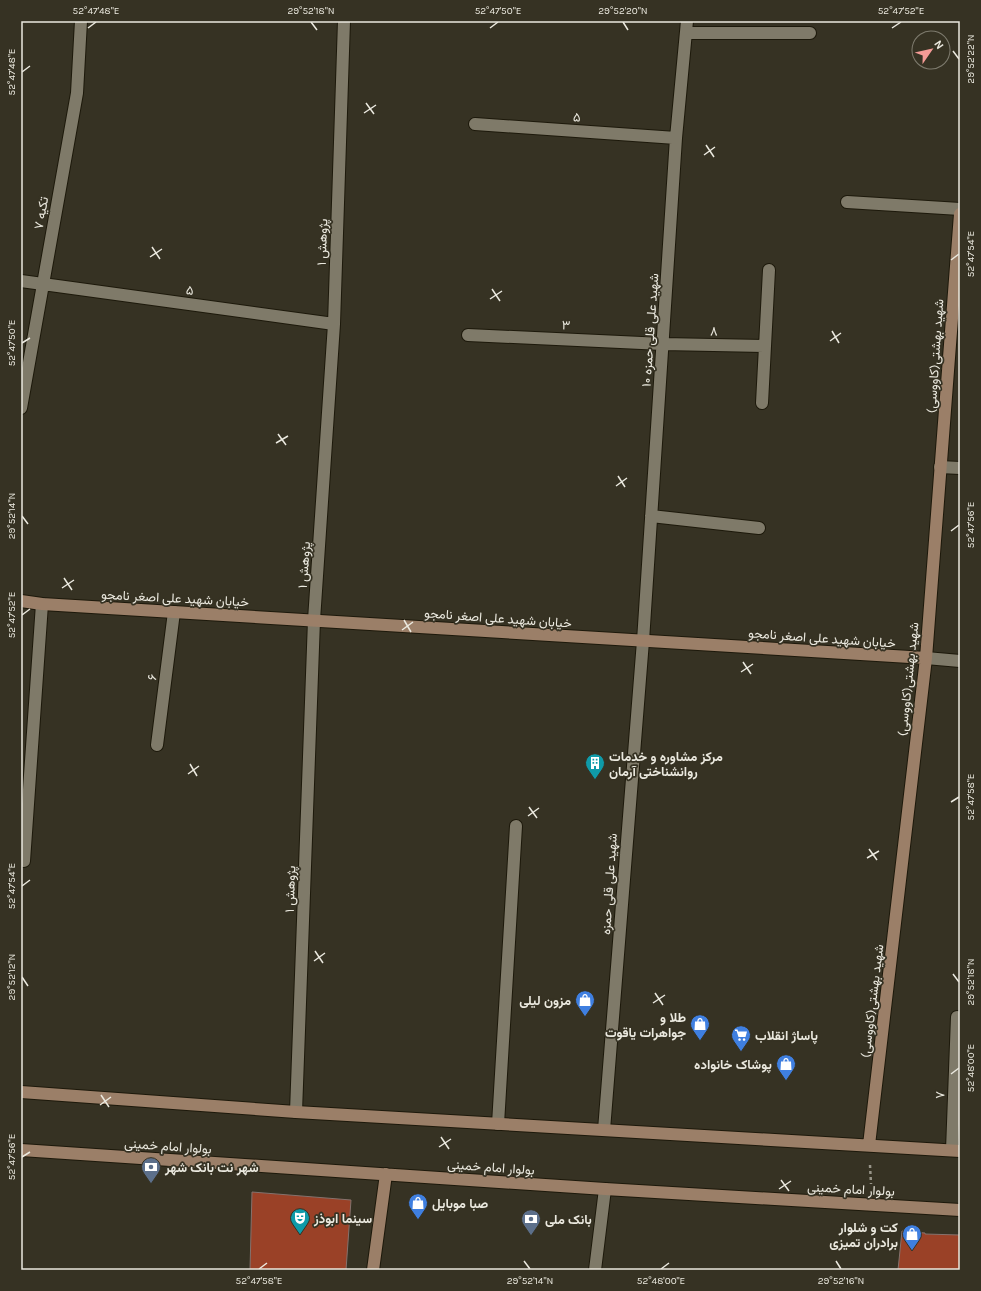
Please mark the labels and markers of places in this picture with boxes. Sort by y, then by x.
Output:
place label: مرکز مشاوره و خدمات روانشناختی آرمان [609,749,723,780]
building icon: مرکز مشاوره و خدمات روانشناختی آرمان [584,752,606,780]
shop icon: مزون لیلی [574,989,596,1017]
place label: مزون لیلی [519,993,571,1009]
place label: طلا و جواهرات یاقوت [605,1010,686,1041]
shop icon: طلا و جواهرات یاقوت [689,1013,711,1041]
supermarket icon: پاساژ انقلاب [730,1024,752,1052]
place label: پاساژ انقلاب [755,1028,818,1045]
shop icon: پوشاک خانواده [775,1053,797,1081]
place label: پوشاک خانواده [694,1057,772,1074]
bank icon: شهر نت بانک شهر [140,1156,162,1184]
place label: شهر نت بانک شهر [164,1160,259,1176]
shop icon: صبا موبایل [407,1192,429,1220]
place label: صبا موبایل [432,1196,488,1212]
theatre icon: سینما ابوذز [289,1207,311,1235]
bank icon: بانک ملی [520,1208,542,1236]
place label: سینما ابوذز [313,1211,372,1227]
place label: بانک ملی [545,1212,592,1227]
place label: کت و شلوار برادران تمیزی [829,1220,898,1251]
shop icon: کت و شلوار برادران تمیزی [901,1223,923,1251]

